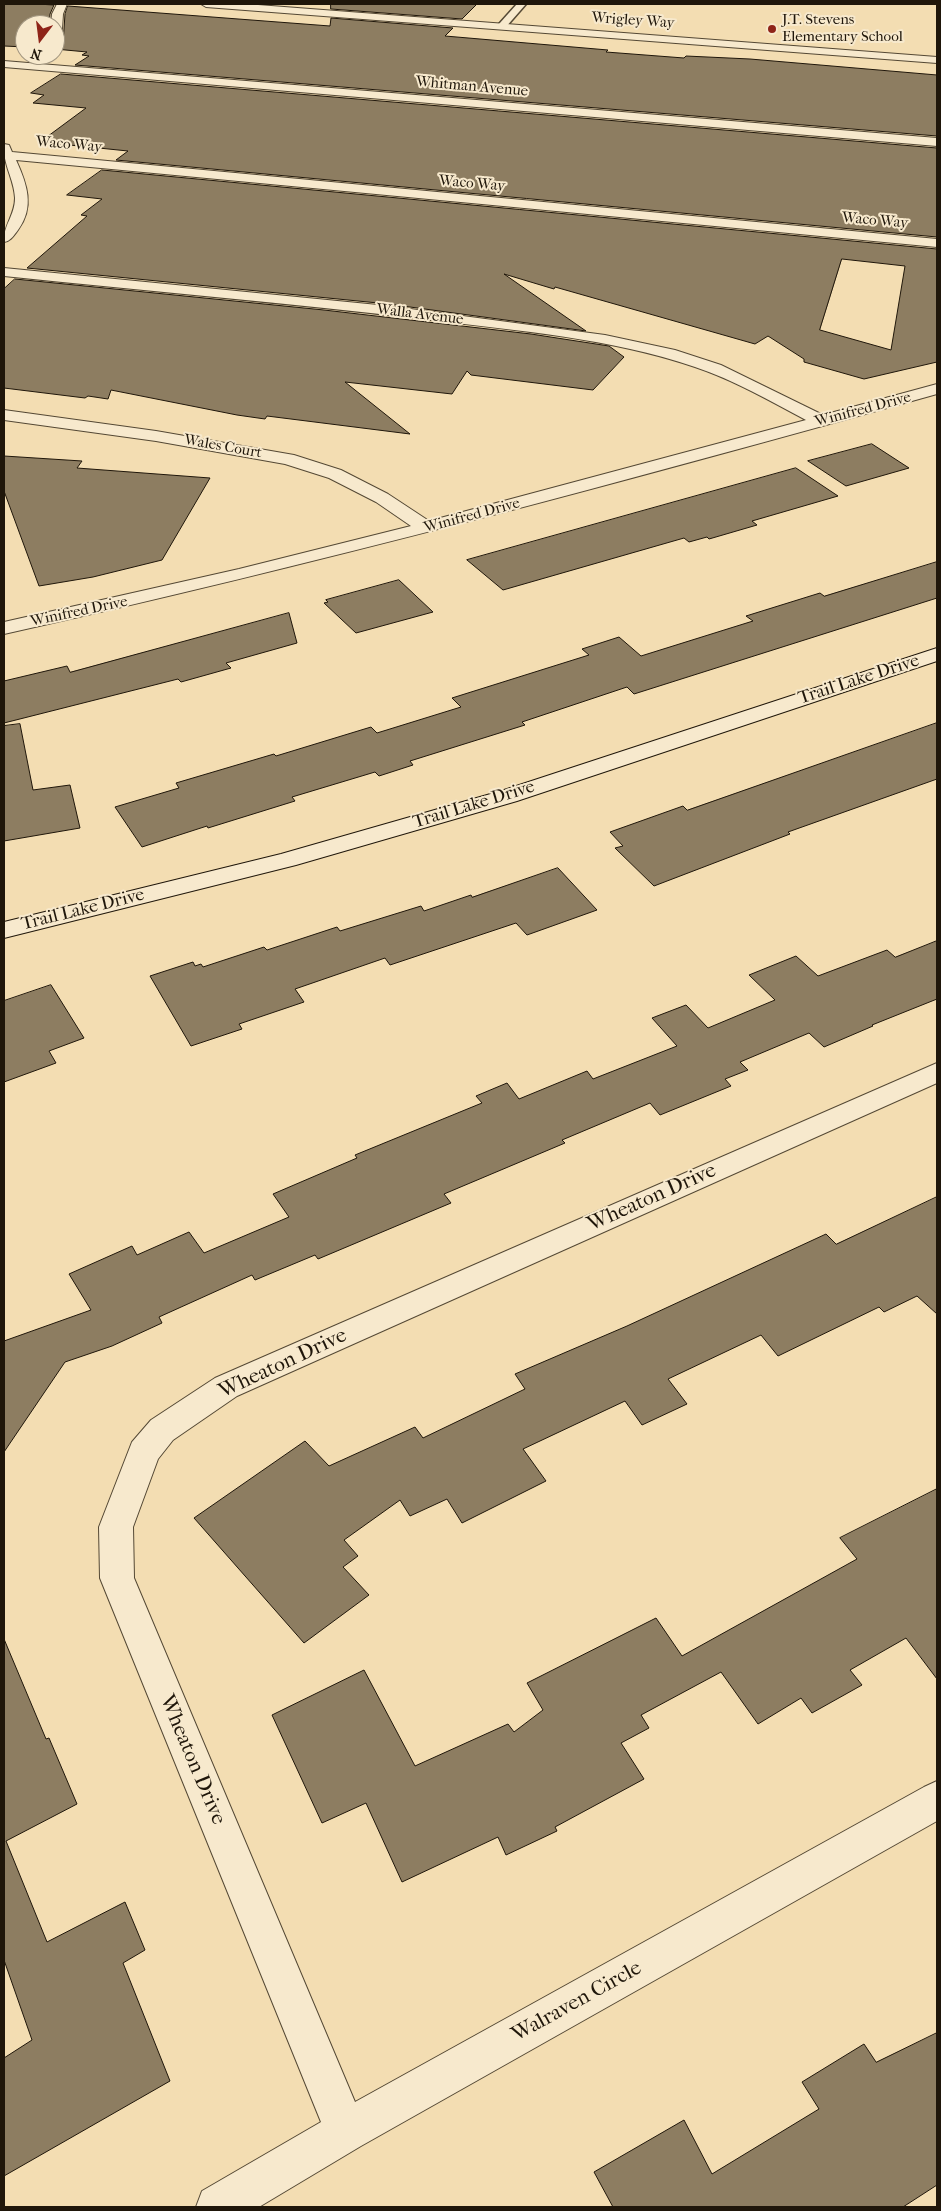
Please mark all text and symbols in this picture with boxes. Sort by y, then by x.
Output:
street label: Wrigley Way [591,9,675,33]
place label: J.T. Stevens Elementary School [782,11,903,46]
north arrow [15,15,65,65]
marker: J.T. Stevens Elementary School [766,23,778,35]
text: N [29,44,44,64]
street label: Whitman Avenue [415,73,529,101]
street label: Waco Way [35,133,103,157]
street label: Waco Way [438,172,506,196]
street label: Waco Way [841,209,909,233]
street label: Walla Avenue [375,301,465,329]
street label: Winifred Drive [813,389,913,431]
street label: Wales Court [183,431,263,463]
street label: Winifred Drive [422,495,522,537]
street label: Winifred Drive [29,593,129,631]
street label: Trail Lake Drive [796,650,922,710]
street label: Trail Lake Drive [411,776,537,834]
street label: Trail Lake Drive [19,884,147,936]
street label: Wheaton Drive [584,1158,720,1238]
street label: Wheaton Drive [215,1323,351,1405]
street label: Wheaton Drive [153,1691,231,1829]
street label: Walraven Circle [508,1956,646,2048]

